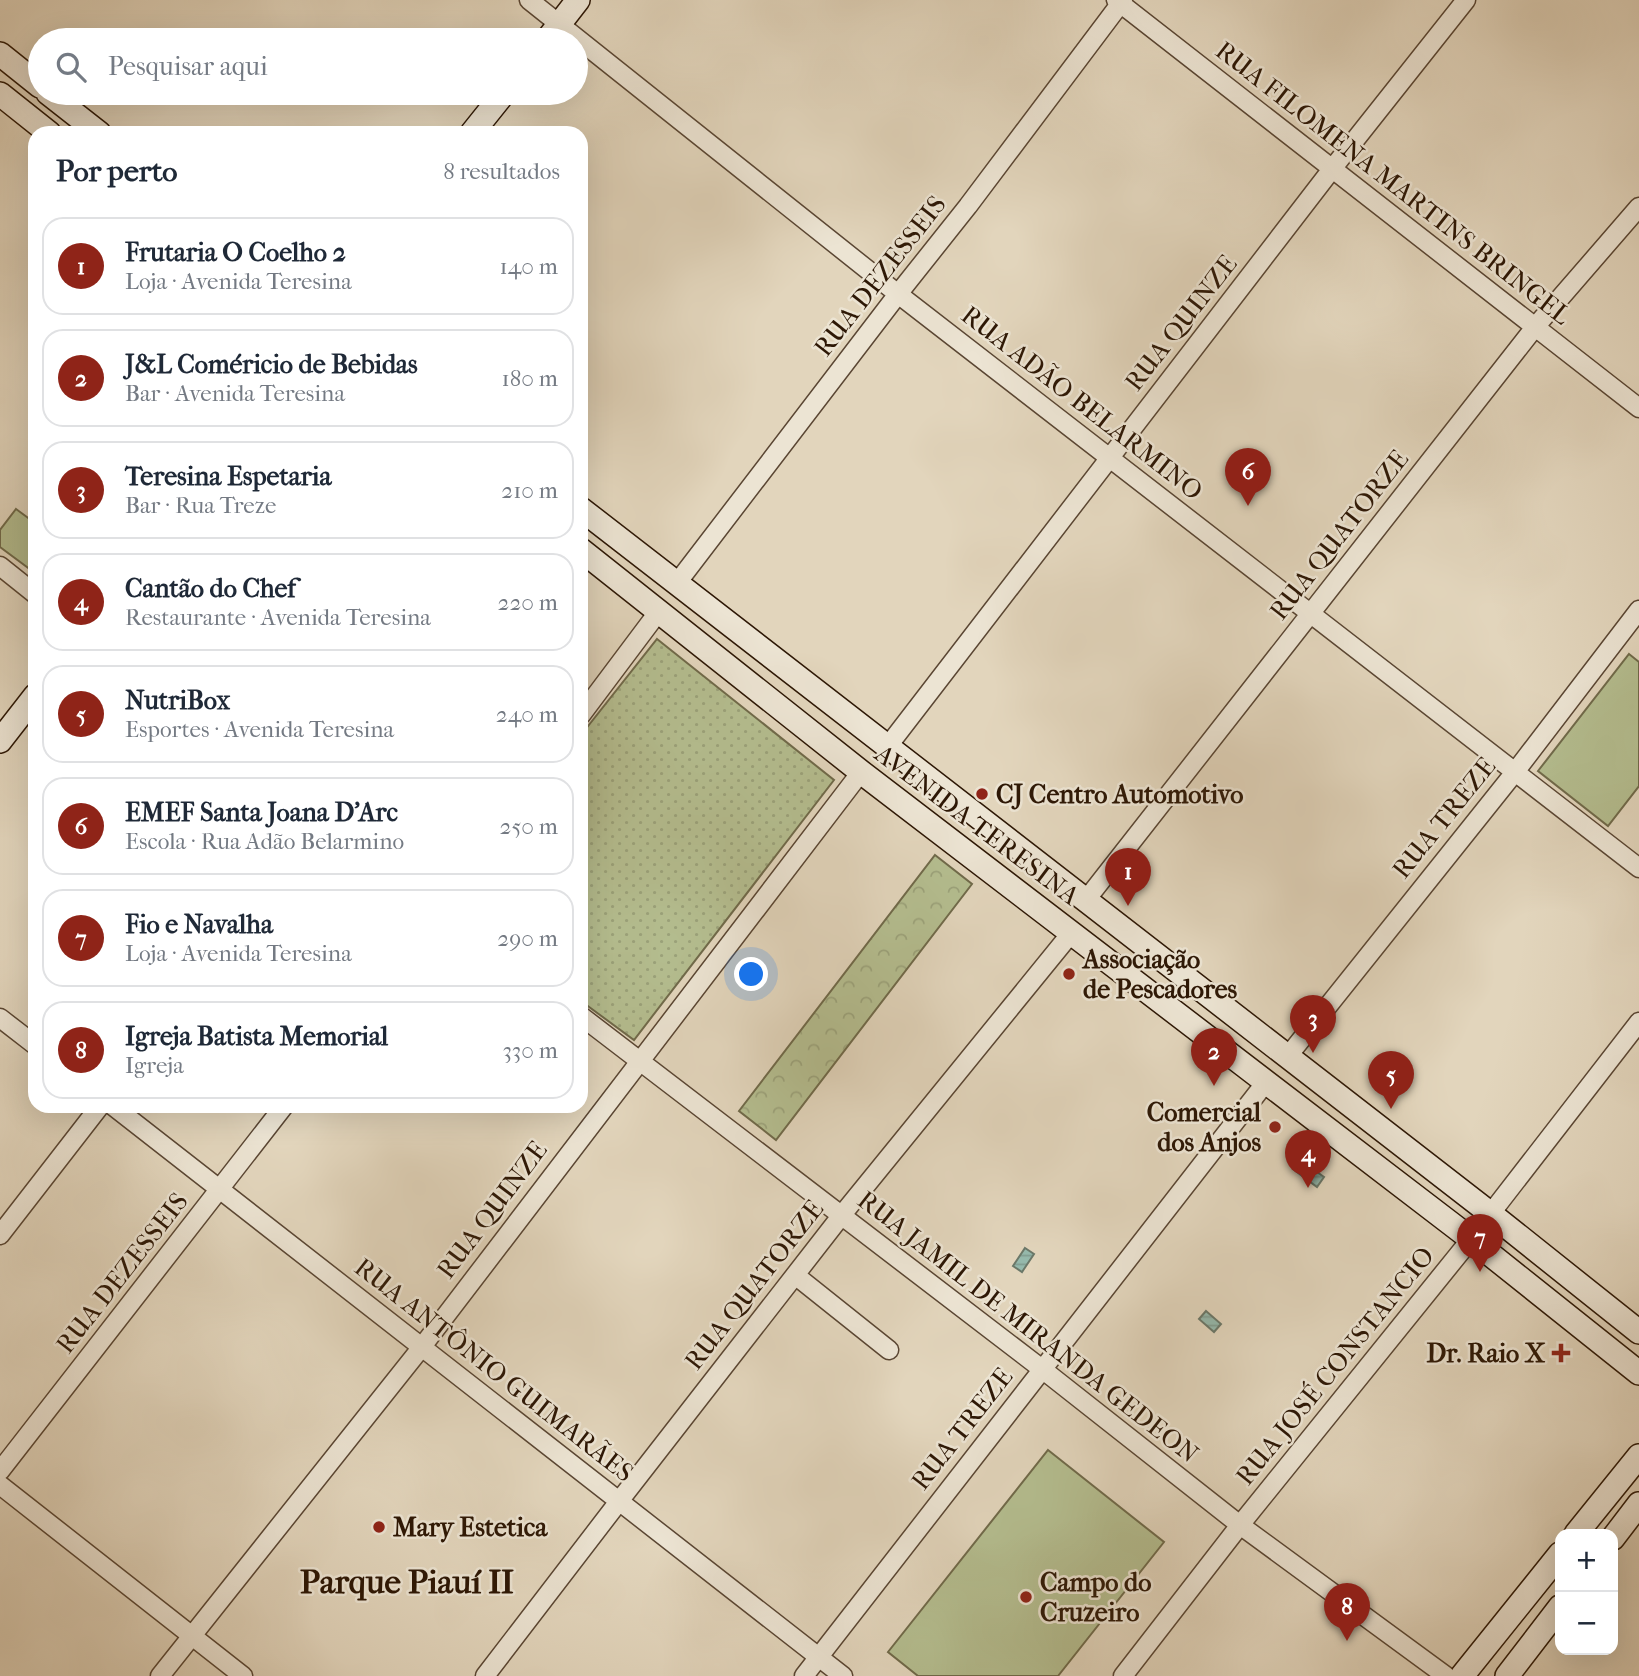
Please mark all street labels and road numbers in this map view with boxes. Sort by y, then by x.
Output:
street label: RUA FILOMENA MARTINS BRINGEL [1209,35,1577,331]
street label: RUA DEZESSEIS [808,189,952,363]
street label: RUA QUINZE [1118,249,1244,397]
street label: RUA ADÃO BELARMINO [955,298,1209,507]
street label: RUA QUATORZE [1263,444,1415,626]
street label: AVENIDA TERESINA [868,738,1086,913]
street label: RUA TREZE [1386,751,1502,885]
street label: RUA QUINZE [430,1135,554,1285]
street label: RUA JAMIL DE MIRANDA GEDEON [852,1184,1205,1470]
street label: RUA DEZESSEIS [50,1186,194,1360]
street label: RUA QUATORZE [678,1194,830,1376]
street label: RUA JOSÉ CONSTANCIO [1229,1240,1441,1491]
street label: RUA ANTÔNIO GUIMARÃES [348,1251,640,1488]
street label: RUA TREZE [905,1362,1019,1496]

